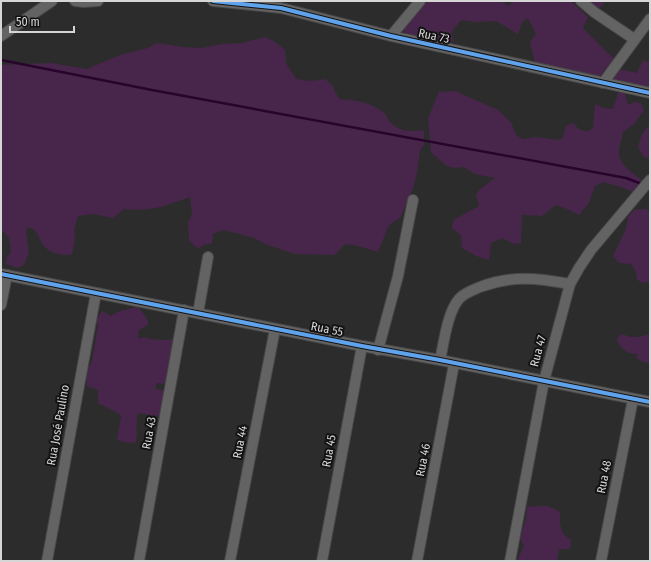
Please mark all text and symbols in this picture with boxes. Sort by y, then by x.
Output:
scale bar [10,8,74,34]
text: 50 m [16,15,40,29]
street label: Rua 73 [417,26,451,46]
street label: Rua 55 [310,319,345,339]
street label: Rua 47 [527,334,549,368]
street label: Rua José Paulino [44,384,72,466]
street label: Rua 43 [139,416,159,450]
street label: Rua 44 [230,424,250,460]
street label: Rua 45 [319,433,339,468]
street label: Rua 46 [413,442,433,478]
street label: Rua 48 [594,459,614,495]

